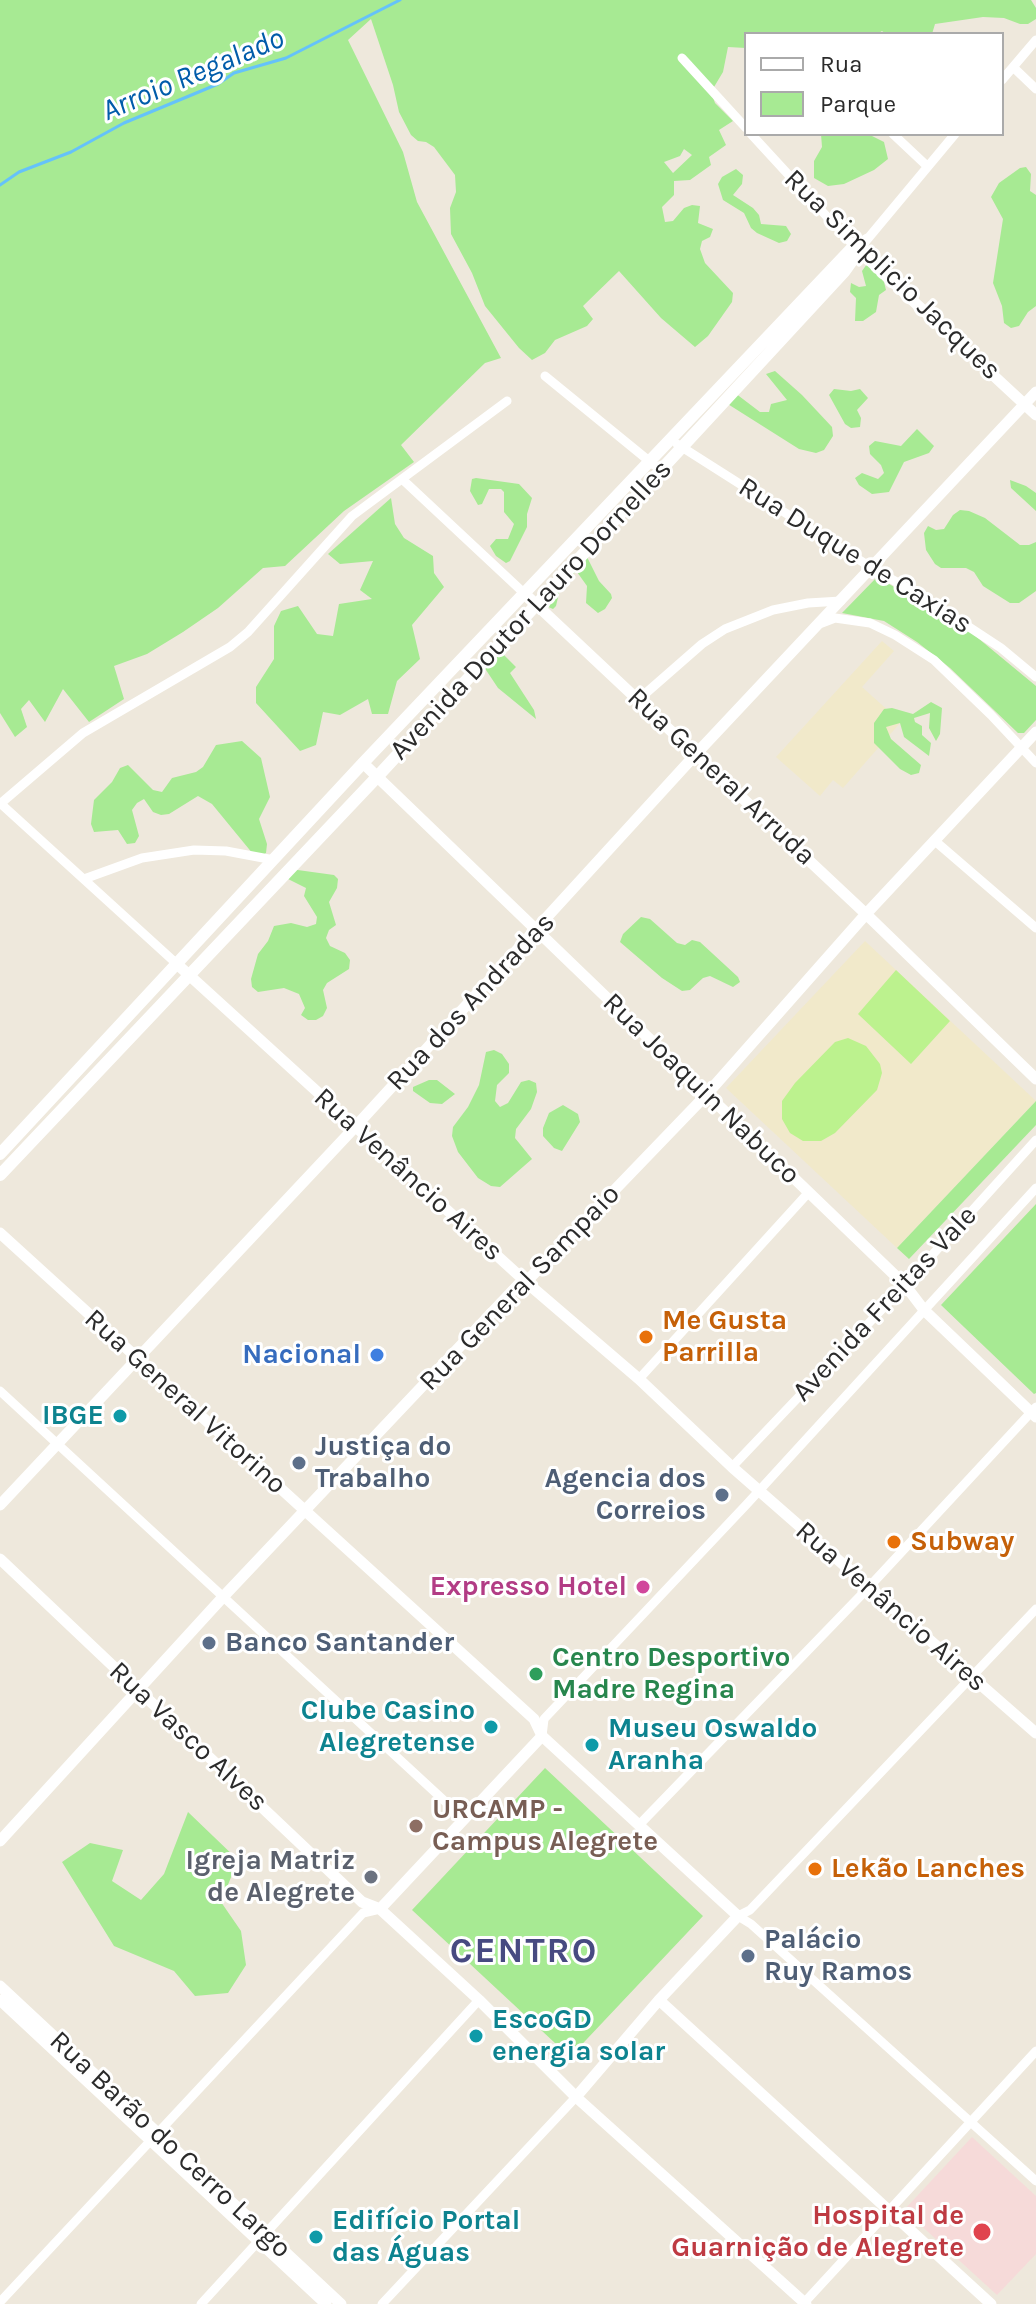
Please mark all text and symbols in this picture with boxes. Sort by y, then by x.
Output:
water label: Arroio Regalado [97,20,289,130]
legend [744,32,1004,136]
text: Rua [820,50,862,78]
text: Parque [820,90,896,118]
street label: Rua Simplicio Jacques [777,163,1007,387]
street label: Avenida Doutor Lauro Dornelles [383,453,679,767]
street label: Rua Duque de Caxias [732,470,978,642]
street label: Rua General Arruda [620,681,822,873]
street label: Rua dos Andradas [380,906,562,1098]
street label: Rua Joaquin Nabuco [595,986,807,1192]
street label: Rua Venâncio Aires [306,1081,510,1269]
street label: Rua General Sampaio [413,1178,627,1398]
street label: Avenida Freitas Vale [786,1199,984,1409]
street label: Rua General Vitorino [77,1302,293,1502]
place label: Me Gusta Parrilla [662,1304,787,1370]
marker: Me Gusta Parrilla [637,1328,655,1346]
place label: Nacional [242,1338,361,1372]
marker: Nacional [368,1346,386,1364]
place label: IBGE [42,1399,104,1433]
marker: IBGE [111,1407,129,1425]
place label: Justiça do Trabalho [315,1430,451,1496]
marker: Justiça do Trabalho [290,1454,308,1472]
place label: Agencia dos Correios [545,1462,706,1528]
marker: Agencia dos Correios [713,1486,731,1504]
street label: Rua Venâncio Aires [788,1515,994,1699]
place label: Subway [910,1525,1014,1559]
marker: Subway [885,1533,903,1551]
place label: Expresso Hotel [430,1570,627,1604]
marker: Expresso Hotel [634,1578,652,1596]
place label: Banco Santander [225,1626,454,1660]
marker: Banco Santander [200,1634,218,1652]
place label: Centro Desportivo Madre Regina [552,1641,790,1707]
street label: Rua Vasco Alves [102,1655,274,1819]
marker: Centro Desportivo Madre Regina [527,1665,545,1683]
place label: Clube Casino Alegretense [301,1694,475,1760]
place label: Museu Oswaldo Aranha [608,1712,817,1778]
marker: Clube Casino Alegretense [482,1718,500,1736]
marker: Museu Oswaldo Aranha [583,1736,601,1754]
place label: URCAMP - Campus Alegrete [432,1793,658,1859]
marker: URCAMP - Campus Alegrete [407,1817,425,1835]
place label: Igreja Matriz de Alegrete [186,1844,355,1910]
place label: Lekão Lanches [831,1852,1025,1886]
marker: Lekão Lanches [806,1860,824,1878]
marker: Igreja Matriz de Alegrete [362,1868,380,1886]
place label: Palácio Ruy Ramos [764,1923,912,1989]
district label: CENTRO [450,1930,598,1974]
marker: Palácio Ruy Ramos [739,1947,757,1965]
place label: EscoGD energia solar [492,2003,665,2069]
street label: Rua Barão do Cerro Largo [42,2024,298,2266]
marker: EscoGD energia solar [467,2027,485,2045]
place label: Hospital de Guarnição de Alegrete [671,2199,964,2265]
place label: Edifício Portal das Águas [332,2204,520,2270]
marker: Hospital de Guarnição de Alegrete [971,2221,993,2243]
marker: Edifício Portal das Águas [307,2228,325,2246]

